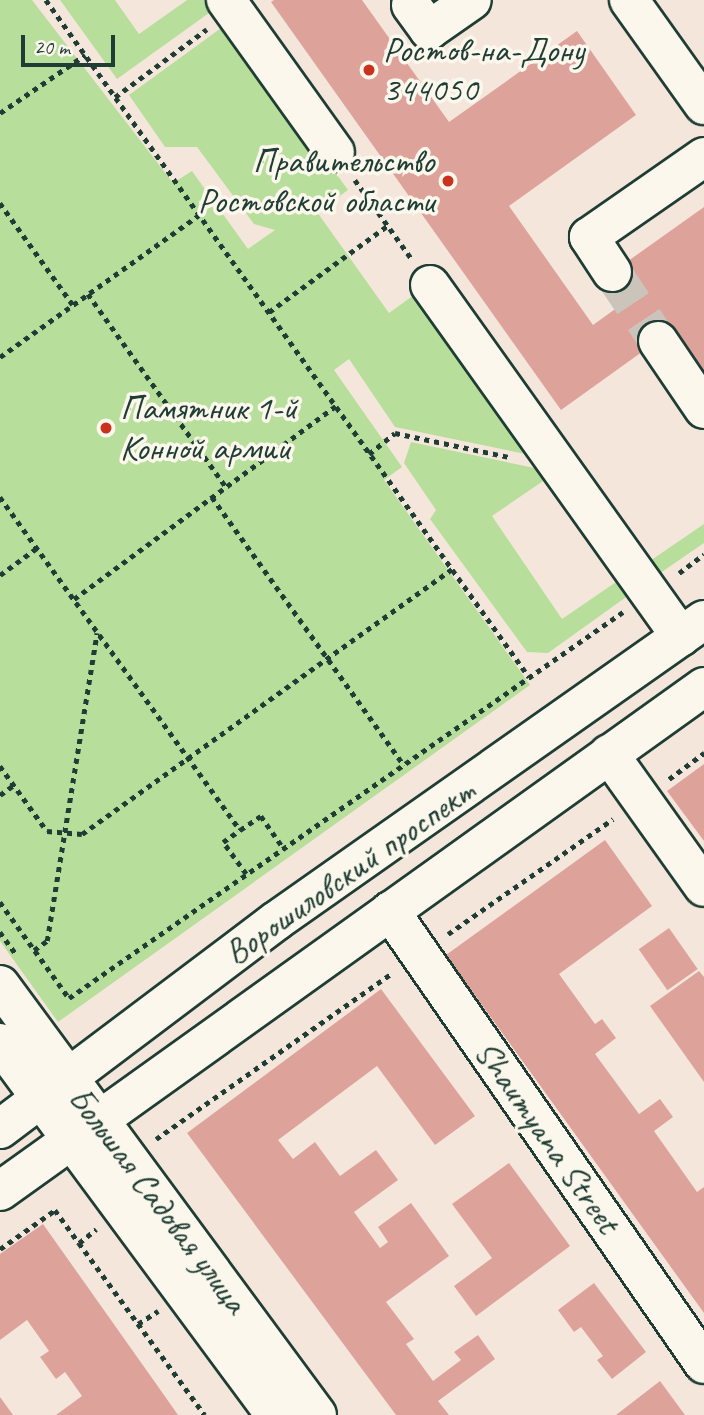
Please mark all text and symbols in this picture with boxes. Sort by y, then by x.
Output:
scale bar [24,21,119,65]
place label: Ростов-на-Дону 344050 [383,29,584,111]
text: 20 m [34,34,70,60]
marker: Ростов-на-Дону 344050 [361,62,377,78]
place label: Правительство Ростовской области [198,140,434,222]
marker: Правительство Ростовской области [440,173,456,189]
place label: Памятник 1-й Конной армии [120,387,297,469]
marker: Памятник 1-й Конной армии [98,420,114,436]
street label: Ворошиловский проспект [217,770,483,974]
street label: Shaumyana Street [465,1033,629,1241]
street label: Большая Садовая улица [59,1078,257,1322]

